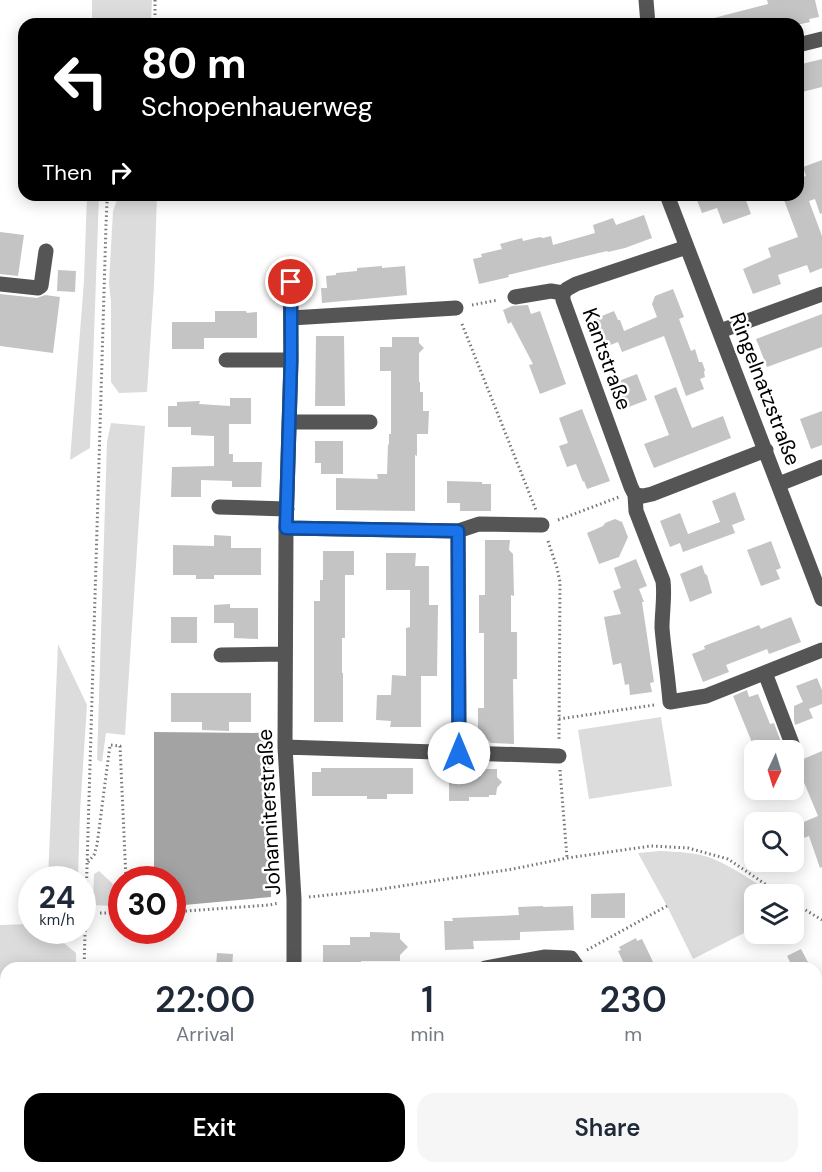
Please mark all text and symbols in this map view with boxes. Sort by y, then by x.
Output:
text: 80 m [141,36,247,91]
icon: left [42,42,120,120]
text: Schopenhauerweg [141,89,373,124]
icon: right [104,156,137,189]
text: Then [42,158,92,187]
pin [265,256,316,307]
icon: arrive [274,265,307,298]
street label: Kantstraße [576,304,638,414]
street label: Ringelnatzstraße [723,309,807,469]
position arrow [427,721,491,785]
street label: Johanniterstraße [251,728,287,896]
north arrow [744,740,804,800]
map controls [744,740,804,944]
button: search [744,812,804,872]
speed limit sign: 30 [108,866,186,944]
text: 24 [39,878,75,917]
button: layers [744,884,804,944]
text: km/h [39,910,75,930]
text: 22:00 [155,976,255,1023]
text: 1 [421,976,434,1023]
text: 230 [600,976,667,1023]
text: Arrival [176,1021,234,1047]
text: min [410,1021,445,1047]
text: m [624,1021,642,1047]
button: Exit [24,1093,405,1162]
button: Share [417,1093,798,1162]

